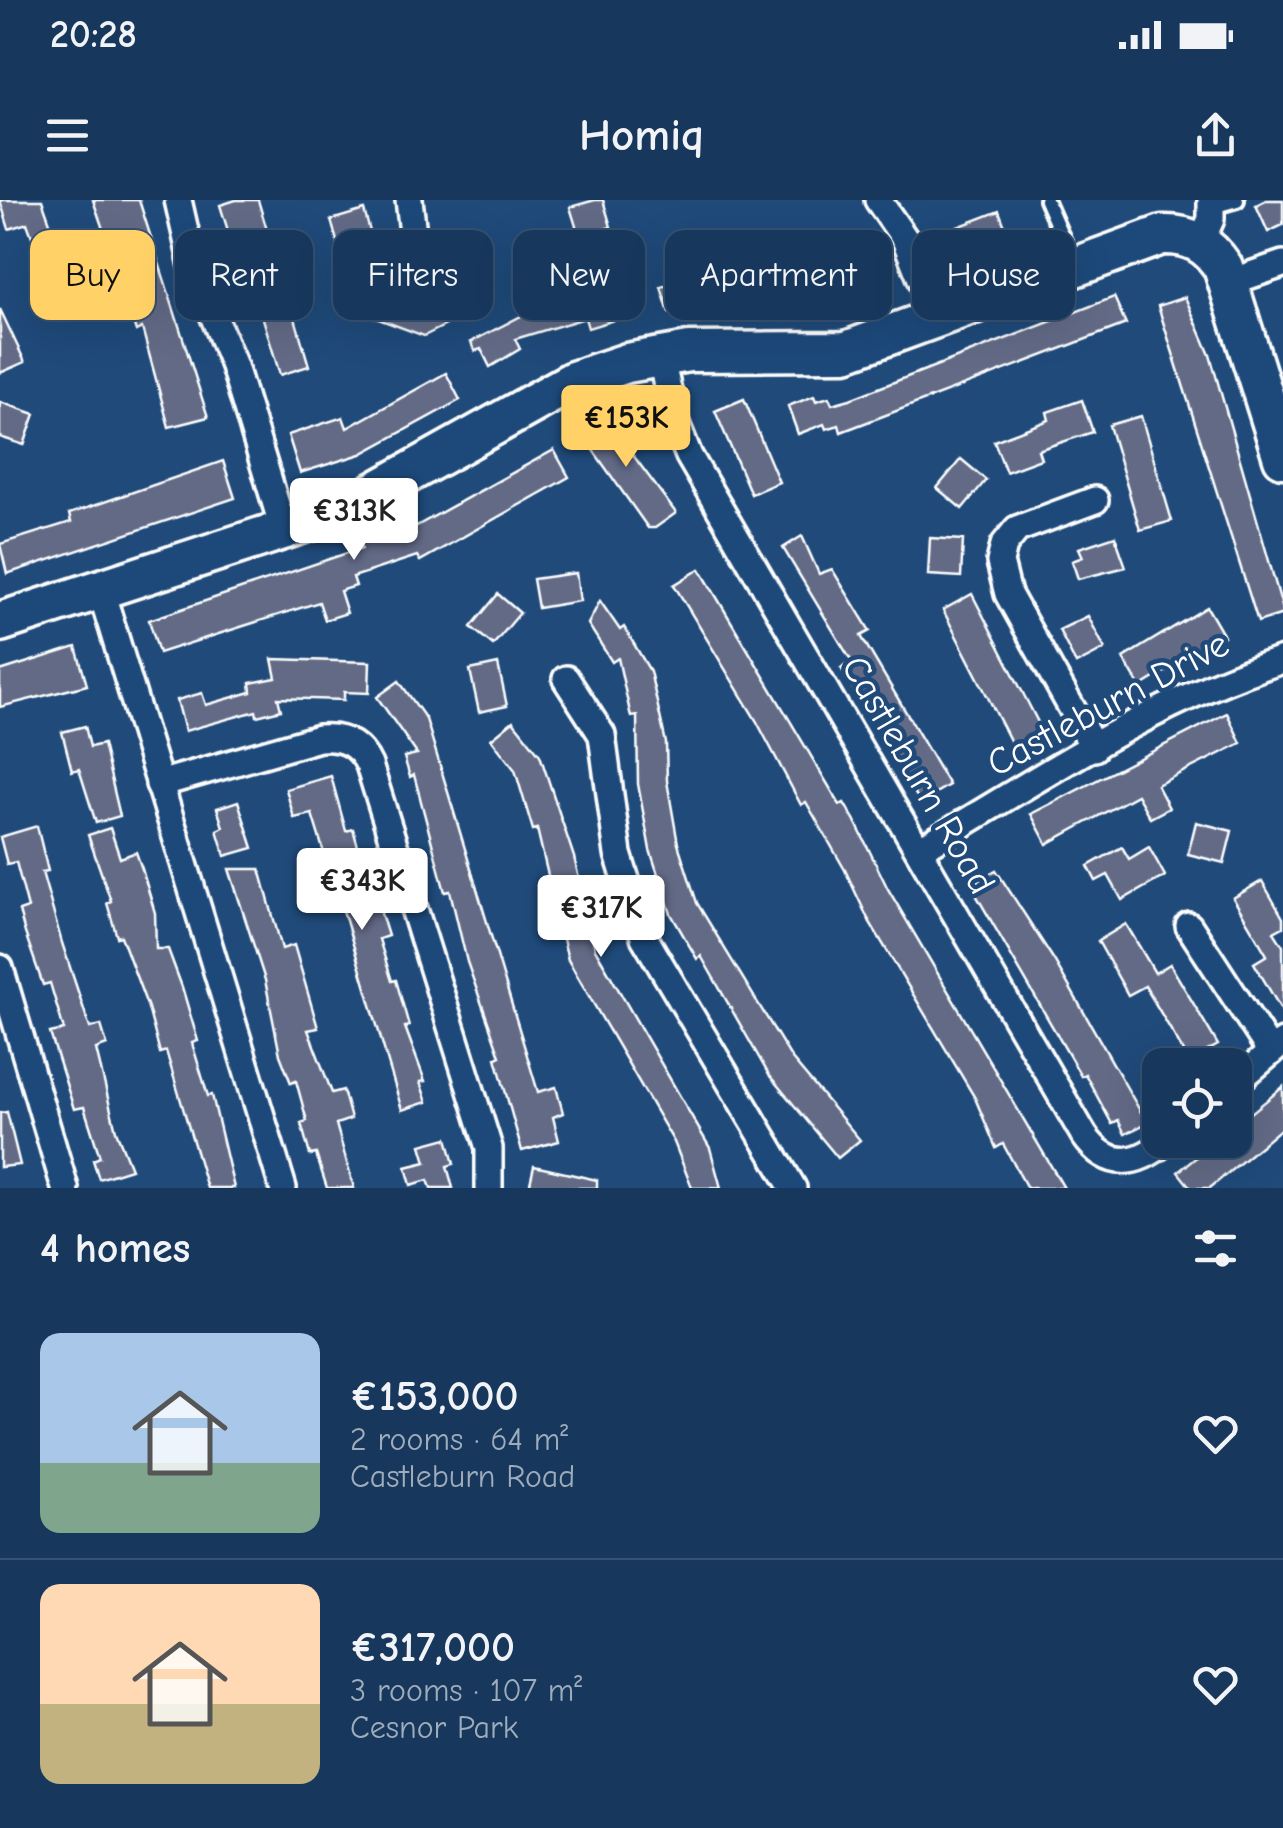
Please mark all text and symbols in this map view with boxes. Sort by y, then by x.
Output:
text: 20:28 [50,13,137,57]
icon: menu [40,108,95,163]
icon: share [1188,108,1243,163]
text: Homiq [579,109,704,161]
chip: Buy [30,230,155,320]
chip: Rent [175,230,313,320]
chip: Filters [333,230,493,320]
chip: New [513,230,645,320]
chip: Apartment [665,230,892,320]
chip: House [912,230,1075,320]
pin: €153K [556,385,696,470]
text: €153K [583,399,669,436]
pin: €313K [284,478,424,563]
text: €313K [312,492,396,529]
street label: Castleburn Drive [980,622,1236,786]
street label: Castleburn Road [832,648,1004,902]
pin: €343K [292,848,432,933]
text: €343K [319,862,405,899]
pin: €317K [531,875,671,960]
text: €317K [560,889,642,926]
map controls [1142,1048,1252,1158]
button: locate [1142,1048,1252,1158]
icon: filters [1188,1221,1243,1276]
text: 4 homes [40,1224,190,1273]
text: €153,000 [350,1372,519,1421]
icon: home [120,1373,240,1493]
icon: heart [1188,1406,1243,1461]
text: 2 rooms · 64 m² [350,1421,568,1458]
text: Castleburn Road [350,1458,575,1495]
text: €317,000 [350,1623,515,1672]
icon: home [120,1624,240,1744]
icon: heart [1188,1657,1243,1712]
text: 3 rooms · 107 m² [350,1672,582,1709]
text: Cesnor Park [350,1709,518,1746]

